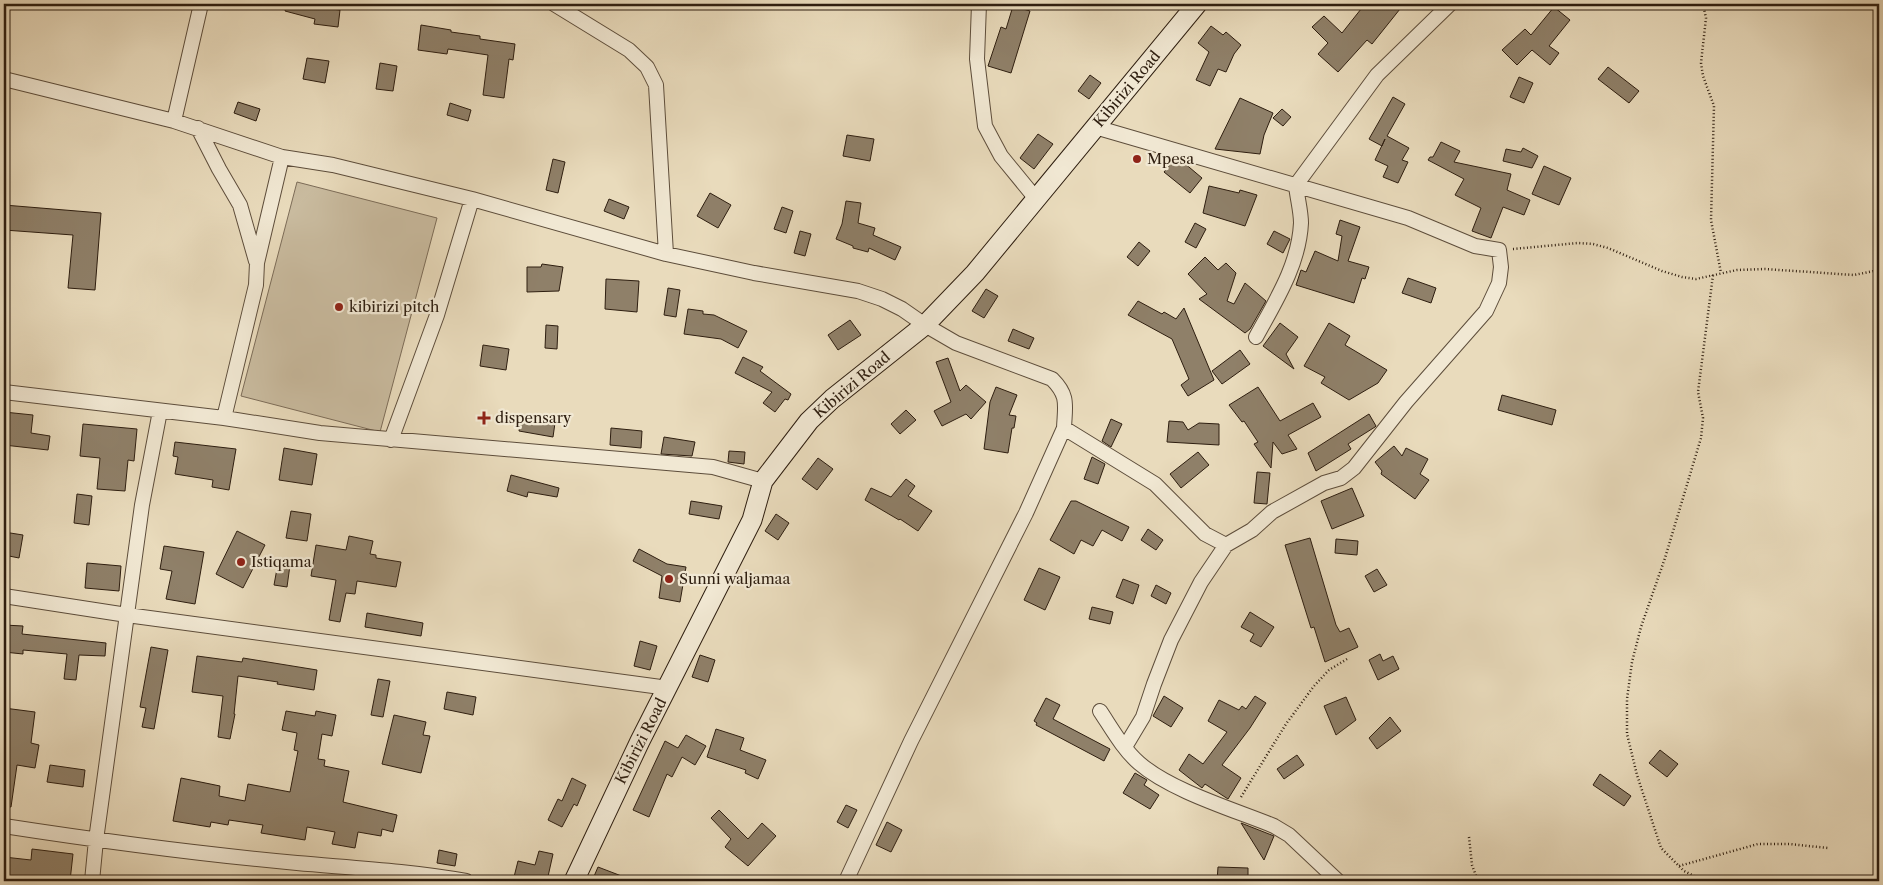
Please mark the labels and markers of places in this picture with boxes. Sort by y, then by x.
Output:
place label: Mpesa [1147,149,1194,168]
marker: Mpesa [1131,153,1143,165]
place label: kibirizi pitch [349,297,440,316]
marker: kibirizi pitch [333,301,345,313]
place label: dispensary [495,408,572,427]
marker: dispensary [477,411,491,425]
place label: Istiqama [251,552,312,571]
marker: Istiqama [235,556,247,568]
place label: Sunni waljamaa [679,569,791,588]
marker: Sunni waljamaa [663,573,675,585]

